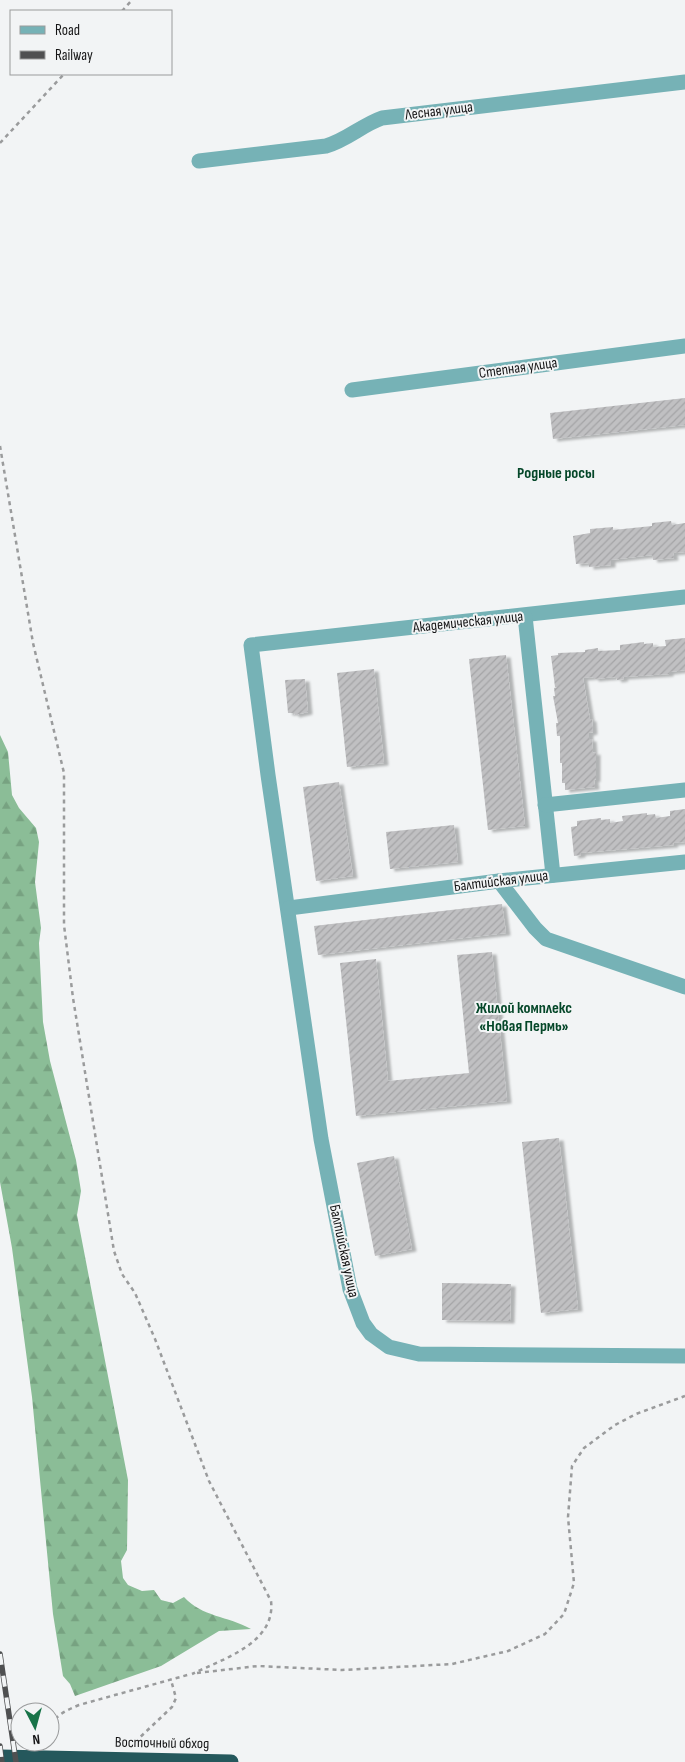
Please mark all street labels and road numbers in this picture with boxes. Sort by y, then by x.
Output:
street label: Лесная улица [403,97,474,125]
street label: Степная улица [478,353,559,383]
street label: Академическая улица [411,607,524,637]
street label: Балтийская улица [453,866,549,896]
street label: Балтийская улица [325,1203,363,1299]
street label: Восточный обход [115,1733,209,1753]

